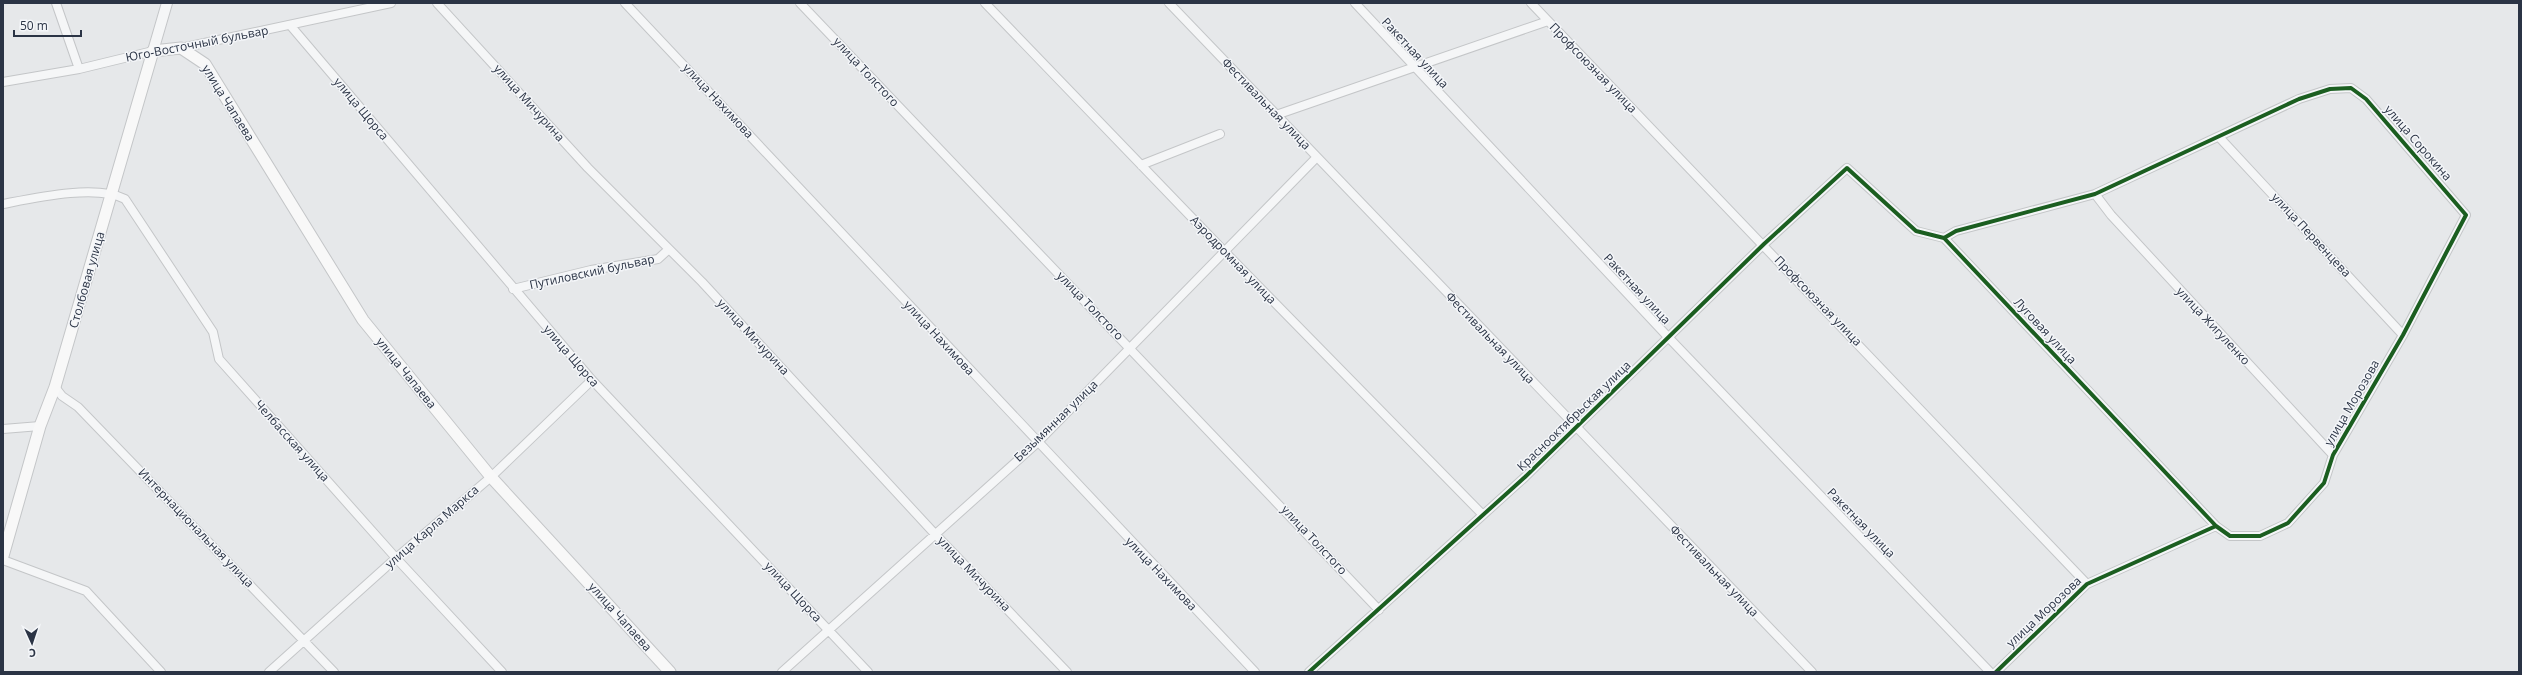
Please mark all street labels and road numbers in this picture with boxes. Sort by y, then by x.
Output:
street label: Ракетная улица [1378,14,1453,92]
street label: Профсоюзная улица [1546,19,1641,116]
street label: Юго-Восточный бульвар [124,21,270,66]
street label: улица Толстого [830,33,903,110]
street label: Фестивальная улица [1218,54,1315,153]
street label: улица Нахимова [679,59,758,142]
street label: улица Мичурина [490,60,569,145]
street label: улица Чапаева [198,61,259,144]
street label: улица Щорса [330,74,393,144]
street label: улица Сорокина [2381,101,2456,184]
street label: улица Первенцева [2268,189,2355,281]
street label: Аэродромная улица [1187,212,1280,308]
street label: Столбовая улица [65,230,108,330]
street label: Путиловский бульвар [528,250,656,293]
street label: Ракетная улица [1600,250,1675,328]
street label: Профсоюзная улица [1771,252,1866,349]
street label: улица Толстого [1053,268,1128,344]
street label: улица Жигуленко [2173,283,2254,369]
street label: Фестивальная улица [1442,288,1539,387]
street label: Луговая улица [2010,294,2081,367]
street label: улица Мичурина [713,295,793,379]
street label: улица Нахимова [900,296,979,379]
street label: улица Щорса [540,321,603,390]
street label: улица Чапаева [372,333,440,412]
street label: Краснооктябрьская улица [1513,357,1634,475]
street label: улица Морозова [2320,357,2383,449]
street label: Безымянная улица [1010,376,1101,465]
street label: Челбасская улица [251,396,334,485]
street label: Интернациональная улица [135,464,258,591]
street label: улица Карла Маркса [381,481,482,572]
street label: Ракетная улица [1824,484,1899,561]
street label: улица Толстого [1278,501,1351,578]
street label: Фестивальная улица [1666,521,1763,620]
street label: улица Мичурина [934,532,1015,615]
street label: улица Нахимова [1122,533,1201,614]
street label: улица Щорса [761,558,826,626]
street label: улица Морозова [2002,572,2085,651]
street label: улица Чапаева [585,579,656,655]

